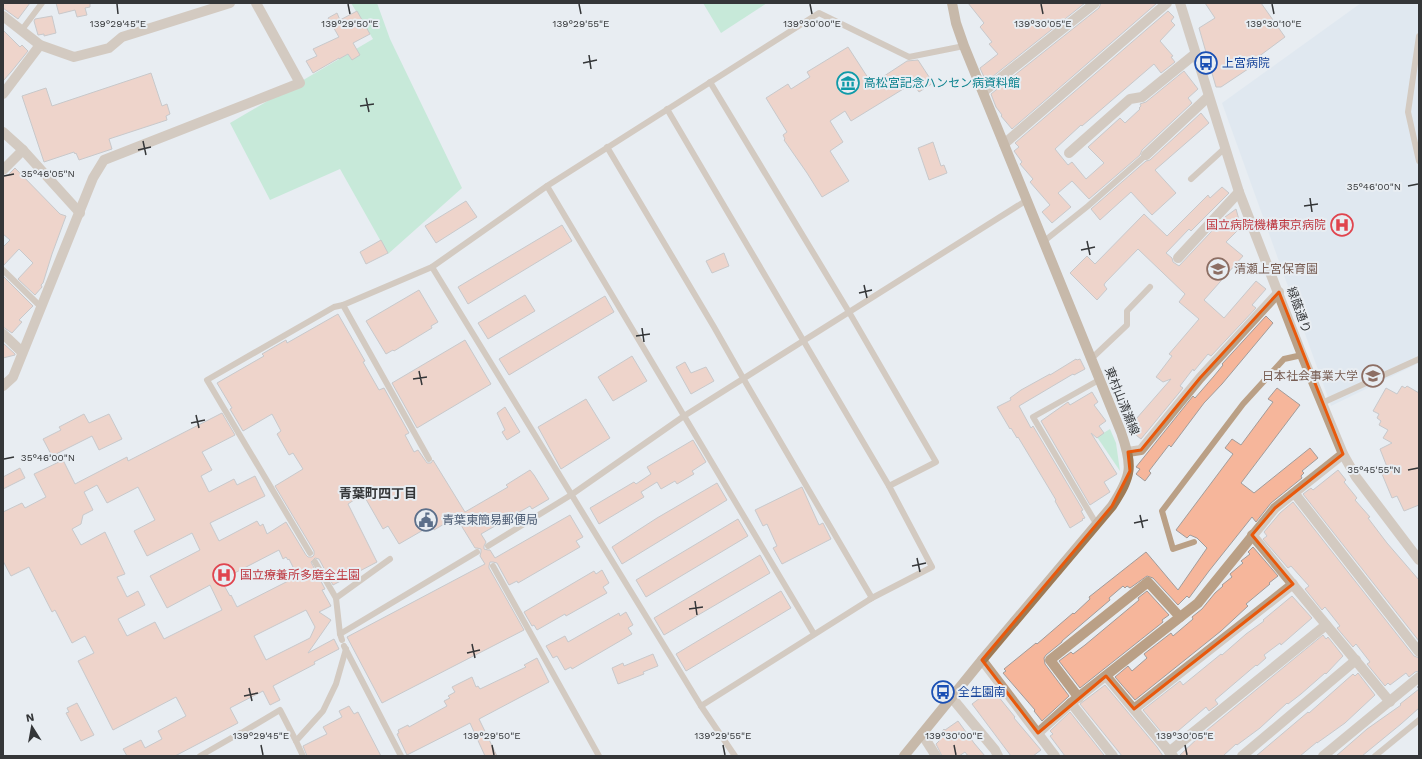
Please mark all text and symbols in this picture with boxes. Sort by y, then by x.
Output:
text: 139°29'45"E [90,18,146,29]
text: 139°29'50"E [321,18,379,29]
text: 139°29'55"E [553,18,609,29]
text: 139°30'00"E [783,18,841,29]
text: 139°30'05"E [1014,18,1072,29]
text: 139°30'10"E [1246,18,1302,29]
bus stop icon: 上宮病院 [1193,50,1219,76]
place label: 上宮病院 [1222,56,1270,70]
museum icon: 高松宮記念ハンセン病資料館 [835,70,861,96]
place label: 高松宮記念ハンセン病資料館 [864,76,1020,90]
text: 35°46'05"N [21,168,75,179]
text: 35°46'00"N [1347,181,1401,192]
hospital icon: 国立病院機構東京病院 [1329,212,1355,238]
place label: 国立病院機構東京病院 [1206,218,1326,232]
school or university icon: 清瀬上宮保育園 [1205,256,1231,282]
place label: 清瀬上宮保育園 [1234,262,1318,276]
street label: 緑蔭通り [1284,285,1314,335]
school or university icon: 日本社会事業大学 [1360,363,1386,389]
street label: 東村山清瀬線 [1102,365,1142,437]
place label: 日本社会事業大学 [1262,369,1358,383]
text: 35°46'00"N [21,452,75,463]
text: 35°45'55"N [1347,464,1401,475]
district label: 青葉町四丁目 [339,486,417,501]
public building icon: 青葉東簡易郵便局 [413,507,439,533]
place label: 青葉東簡易郵便局 [442,513,538,527]
hospital icon: 国立療養所多磨全生園 [211,562,237,588]
place label: 国立療養所多磨全生園 [240,568,360,582]
bus stop icon: 全生園南 [930,679,956,705]
place label: 全生園南 [958,685,1006,699]
north arrow [12,707,52,747]
text: N [25,711,35,725]
text: 139°29'45"E [233,730,289,741]
text: 139°29'50"E [463,730,521,741]
text: 139°29'55"E [695,730,751,741]
text: 139°30'00"E [925,730,983,741]
text: 139°30'05"E [1156,730,1214,741]

